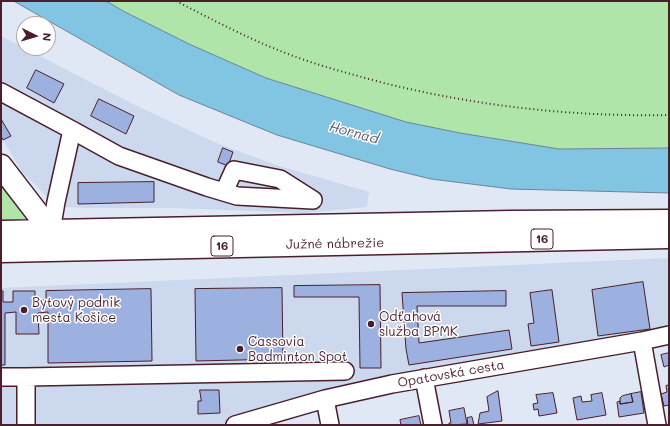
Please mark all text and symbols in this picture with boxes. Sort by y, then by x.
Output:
north arrow [16,16,56,56]
text: N [40,32,55,42]
water label: Hornád [327,118,381,148]
road number: 16 [531,229,553,249]
street label: Južné nábrežie [286,235,384,253]
road number: 16 [211,236,233,256]
place label: Bytový podnik mesta Košice [32,295,120,326]
marker: Bytový podnik mesta Košice [19,305,29,315]
place label: Odťahová služba BPMK [379,309,458,340]
marker: Odťahová služba BPMK [366,319,376,329]
place label: Cassovia Badminton Spot [248,334,348,365]
marker: Cassovia Badminton Spot [235,344,245,354]
street label: Opatovská cesta [396,357,506,391]

